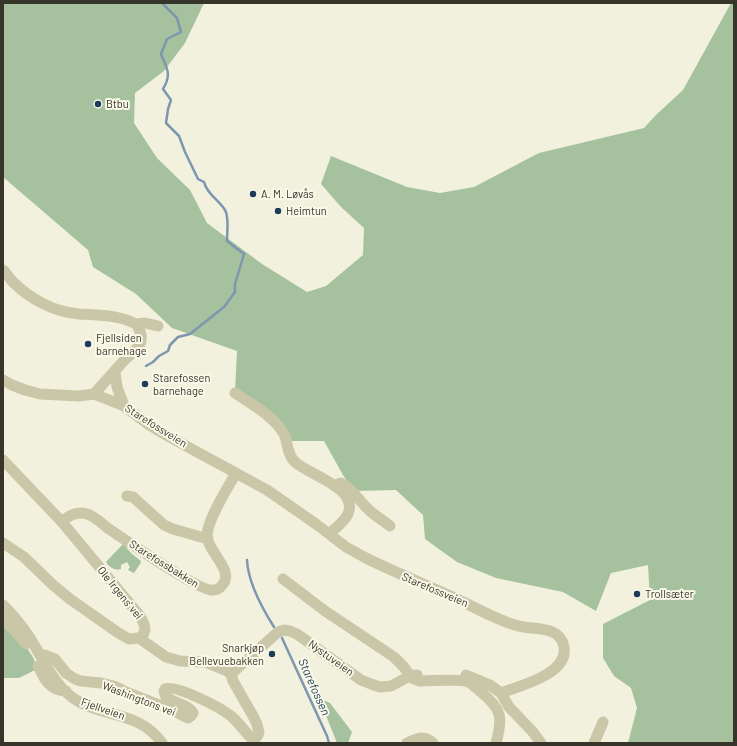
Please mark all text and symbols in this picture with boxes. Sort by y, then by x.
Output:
place label: Btbu [106,97,129,111]
marker: Btbu [93,99,103,109]
place label: A. M. Løvås [261,187,314,201]
marker: A. M. Løvås [248,189,258,199]
place label: Heimtun [286,204,327,218]
marker: Heimtun [273,206,283,216]
place label: Fjellsiden barnehage [96,331,147,357]
marker: Fjellsiden barnehage [83,339,93,349]
place label: Starefossen barnehage [153,371,210,397]
marker: Starefossen barnehage [140,379,150,389]
street label: Starefossveien [123,402,189,450]
street label: Starefossbakken [127,537,201,591]
street label: Ole Irgens' vei [95,564,145,622]
street label: Starefossveien [400,570,470,610]
place label: Trollsæter [645,587,694,601]
marker: Trollsæter [632,589,642,599]
street label: Nystuveien [306,637,356,679]
place label: Snarkjøp Bellevuebakken [189,641,264,667]
marker: Snarkjøp Bellevuebakken [267,649,277,659]
water label: Starefossen [295,656,333,718]
street label: Washingtons vei [100,679,178,719]
street label: Fjellveien [79,695,127,723]

